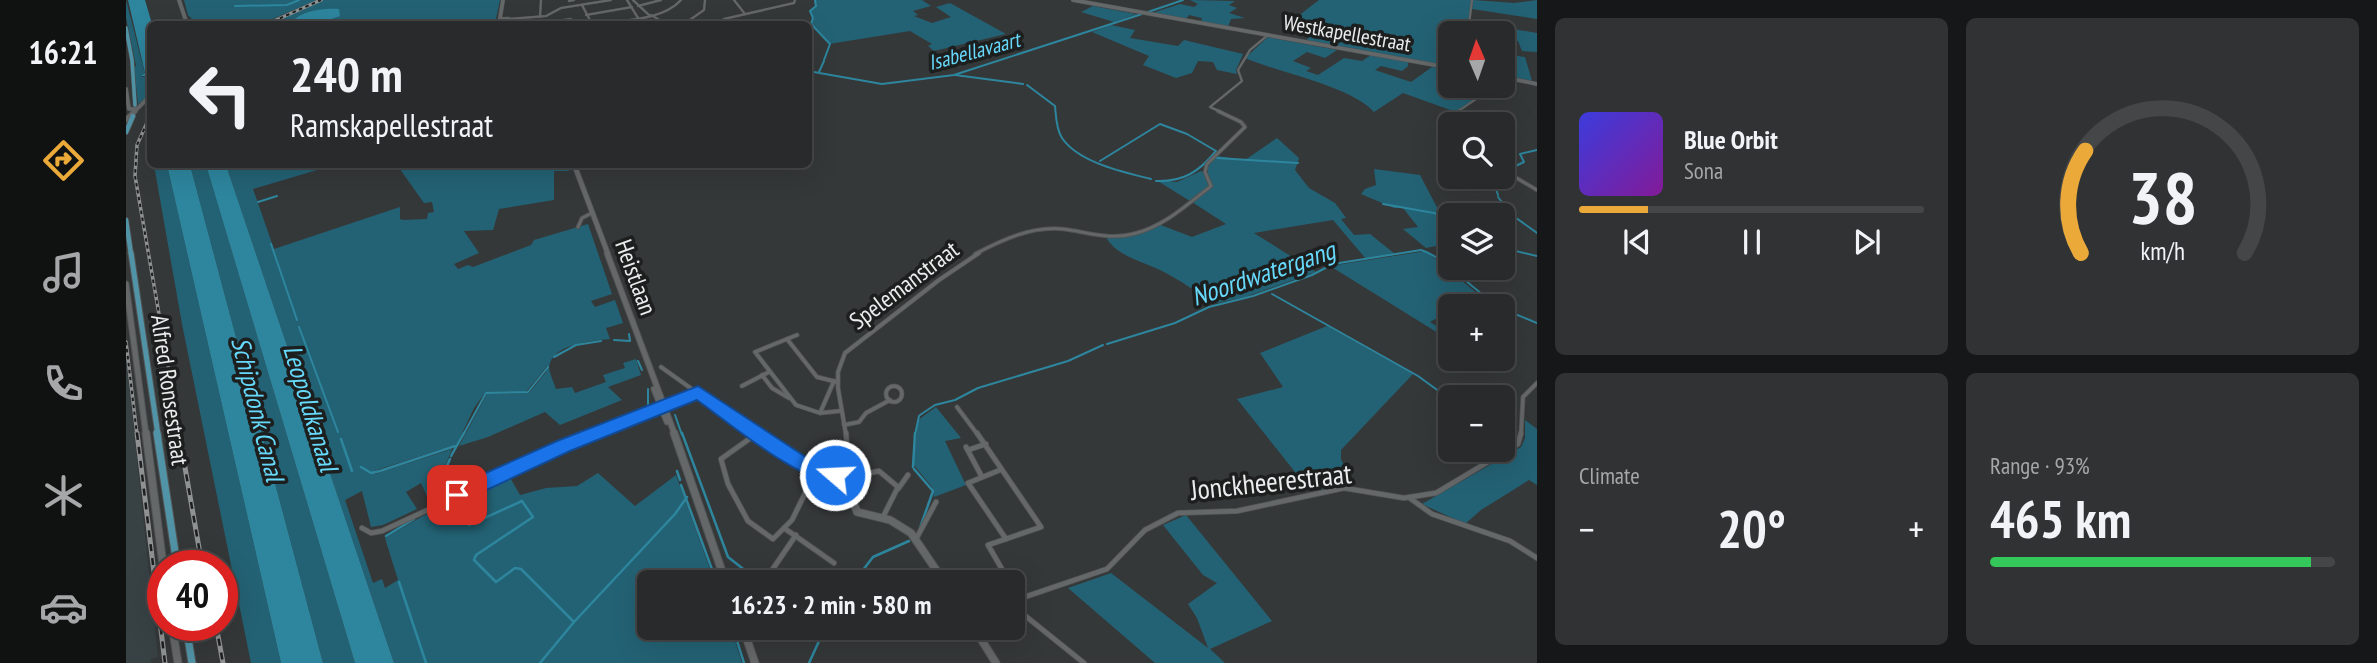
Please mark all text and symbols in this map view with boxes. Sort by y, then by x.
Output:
street label: Westkapellestraat [1281,9,1413,58]
north arrow [1438,21,1516,98]
map controls [1438,21,1515,462]
water label: Isabellavaart [925,25,1025,76]
text: 16:21 [28,31,98,73]
text: 240 m [290,42,403,106]
icon: left [175,49,266,140]
text: Ramskapellestraat [290,104,493,146]
button: search [1438,112,1515,189]
text: Blue Orbit [1684,123,1778,156]
icon: directions [39,136,88,185]
text: 38 [2128,149,2197,243]
text: Sona [1684,156,1723,185]
button: layers [1438,203,1515,280]
icon: previous [1618,223,1656,261]
icon: pause [1733,223,1771,261]
icon: next [1848,223,1886,261]
water label: Noordwatergang [1187,232,1341,313]
street label: Spelemanstraat [843,234,965,336]
street label: Heistlaan [608,235,664,319]
text: km/h [2140,235,2185,267]
icon: music [39,248,88,297]
button: + [1438,294,1515,371]
street label: Alfred Ronsestraat [144,313,196,468]
water label: Schipdonk Canal [224,333,293,487]
water label: Leopoldkanaal [276,341,347,478]
icon: phone [39,359,88,408]
button: − [1438,385,1515,462]
position arrow [798,438,872,512]
text: Range · 93% [1990,451,2090,480]
street label: Jonckheerestraat [1188,454,1353,508]
text: Climate [1579,461,1640,490]
pin [427,465,487,525]
icon: climate [39,471,88,520]
icon: arrive [438,476,476,514]
text: 465 km [1990,485,2131,552]
text: 20° [1717,495,1786,562]
text: − [1579,504,1595,553]
text: + [1908,504,1924,553]
speed limit sign: 40 [147,550,238,641]
icon: car [39,583,88,632]
text: 16:23 · 2 min · 580 m [731,588,931,621]

